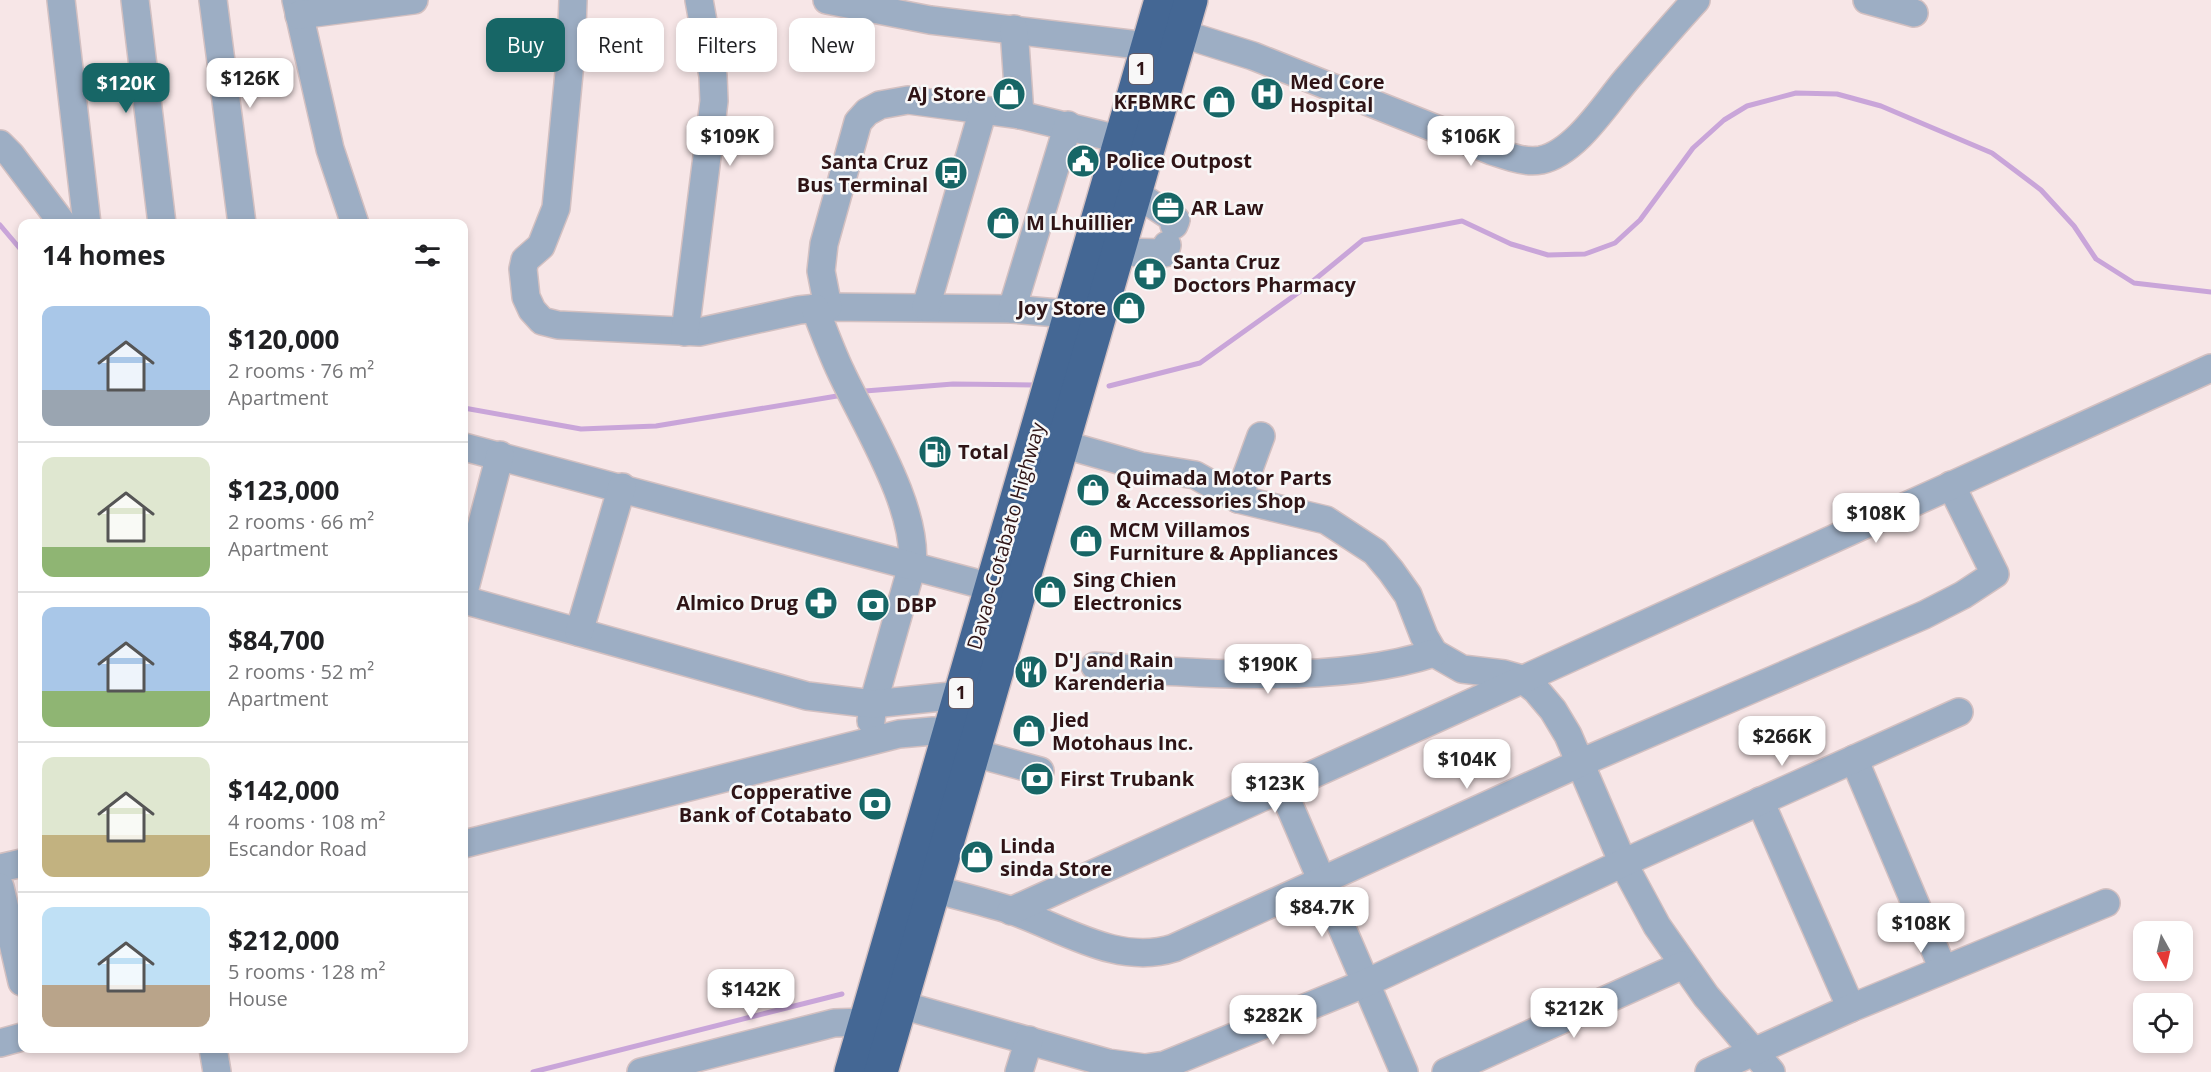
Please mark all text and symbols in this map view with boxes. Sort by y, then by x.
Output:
chip: Buy [486,18,565,72]
chip: Rent [577,18,664,72]
chip: Filters [676,18,777,72]
chip: New [789,18,875,72]
road number: 1 [1129,54,1153,84]
pin: $126K [208,58,292,109]
pin: $120K [84,63,168,114]
text: $126K [220,64,280,91]
place label: Med Core Hospital [1290,68,1385,118]
text: $120K [96,69,156,96]
shop icon: AJ Store [991,76,1027,112]
hospital icon: Med Core Hospital [1249,76,1285,112]
place label: AJ Store [907,80,986,107]
shop icon: KFBMRC [1201,84,1237,120]
place label: KFBMRC [1114,88,1196,115]
pin: $109K [688,116,772,167]
pin: $106K [1429,116,1513,167]
text: $109K [700,122,760,149]
text: $106K [1441,122,1501,149]
public building icon: Police Outpost [1065,143,1101,179]
place label: Police Outpost [1106,147,1252,174]
place label: Santa Cruz Bus Terminal [797,148,928,198]
bus stop icon: Santa Cruz Bus Terminal [933,155,969,191]
office icon: AR Law [1150,190,1186,226]
place label: AR Law [1191,194,1264,221]
shop icon: M Lhuillier [985,205,1021,241]
place label: M Lhuillier [1026,209,1133,236]
text: 14 homes [42,237,166,273]
icon: filters [411,239,444,272]
place label: Santa Cruz Doctors Pharmacy [1173,248,1357,298]
pharmacy icon: Santa Cruz Doctors Pharmacy [1132,256,1168,292]
shop icon: Joy Store [1111,290,1147,326]
place label: Joy Store [1015,294,1106,321]
text: $120,000 [228,321,339,357]
icon: home [90,330,162,402]
text: 2 rooms · 76 m² [228,357,374,384]
text: Apartment [228,384,328,411]
street label: Davao-Cotabato Highway [960,418,1051,653]
fuel station icon: Total [917,434,953,470]
place label: Total [958,438,1009,465]
place label: Quimada Motor Parts & Accessories Shop [1116,464,1332,514]
text: $123,000 [228,472,339,508]
shop icon: Quimada Motor Parts & Accessories Shop [1075,472,1111,508]
icon: home [90,481,162,553]
pin: $108K [1834,493,1918,544]
text: $108K [1846,499,1906,526]
text: 2 rooms · 66 m² [228,508,374,535]
place label: MCM Villamos Furniture & Appliances [1109,516,1338,566]
shop icon: MCM Villamos Furniture & Appliances [1068,523,1104,559]
text: Apartment [228,535,328,562]
place label: Sing Chien Electronics [1073,566,1182,616]
shop icon: Sing Chien Electronics [1032,574,1068,610]
pharmacy icon: Almico Drug [803,585,839,621]
bank icon: DBP [855,587,891,623]
place label: Almico Drug [676,589,799,616]
place label: DBP [896,591,937,618]
text: $84,700 [228,622,325,658]
icon: home [90,631,162,703]
pin: $190K [1226,644,1310,695]
place label: D'J and Rain Karenderia [1054,646,1174,696]
text: $190K [1238,650,1298,677]
restaurant icon: D'J and Rain Karenderia [1013,654,1049,690]
text: 2 rooms · 52 m² [228,658,374,685]
road number: 1 [949,678,973,708]
text: Apartment [228,685,328,712]
place label: Jied Motohaus Inc. [1050,706,1194,756]
shop icon: Jied Motohaus Inc. [1011,713,1047,749]
pin: $266K [1740,716,1824,767]
text: $266K [1752,722,1812,749]
pin: $104K [1425,739,1509,790]
text: $104K [1437,745,1497,772]
bank icon: First Trubank [1019,761,1055,797]
pin: $123K [1233,763,1317,814]
place label: First Trubank [1060,765,1195,792]
text: $123K [1245,769,1305,796]
text: $142,000 [228,772,339,808]
place label: Copperative Bank of Cotabato [679,778,852,828]
icon: home [90,781,162,853]
bank icon: Copperative Bank of Cotabato [857,786,893,822]
text: 4 rooms · 108 m² [228,808,386,835]
place label: Linda sinda Store [1000,832,1112,882]
text: Escandor Road [228,835,367,862]
shop icon: Linda sinda Store [959,839,995,875]
pin: $84.7K [1273,887,1371,938]
text: $84.7K [1290,893,1354,920]
pin: $108K [1879,903,1963,954]
text: $108K [1891,909,1951,936]
north arrow [2133,921,2193,981]
map controls [2133,921,2193,1053]
text: $212,000 [228,922,339,958]
icon: home [90,931,162,1003]
text: 5 rooms · 128 m² [228,958,386,985]
pin: $142K [709,969,793,1020]
text: $142K [721,975,781,1002]
text: House [228,985,288,1012]
pin: $212K [1532,988,1616,1039]
button: locate [2133,993,2193,1053]
text: $212K [1544,994,1604,1021]
pin: $282K [1231,995,1315,1046]
text: $282K [1243,1001,1303,1028]

